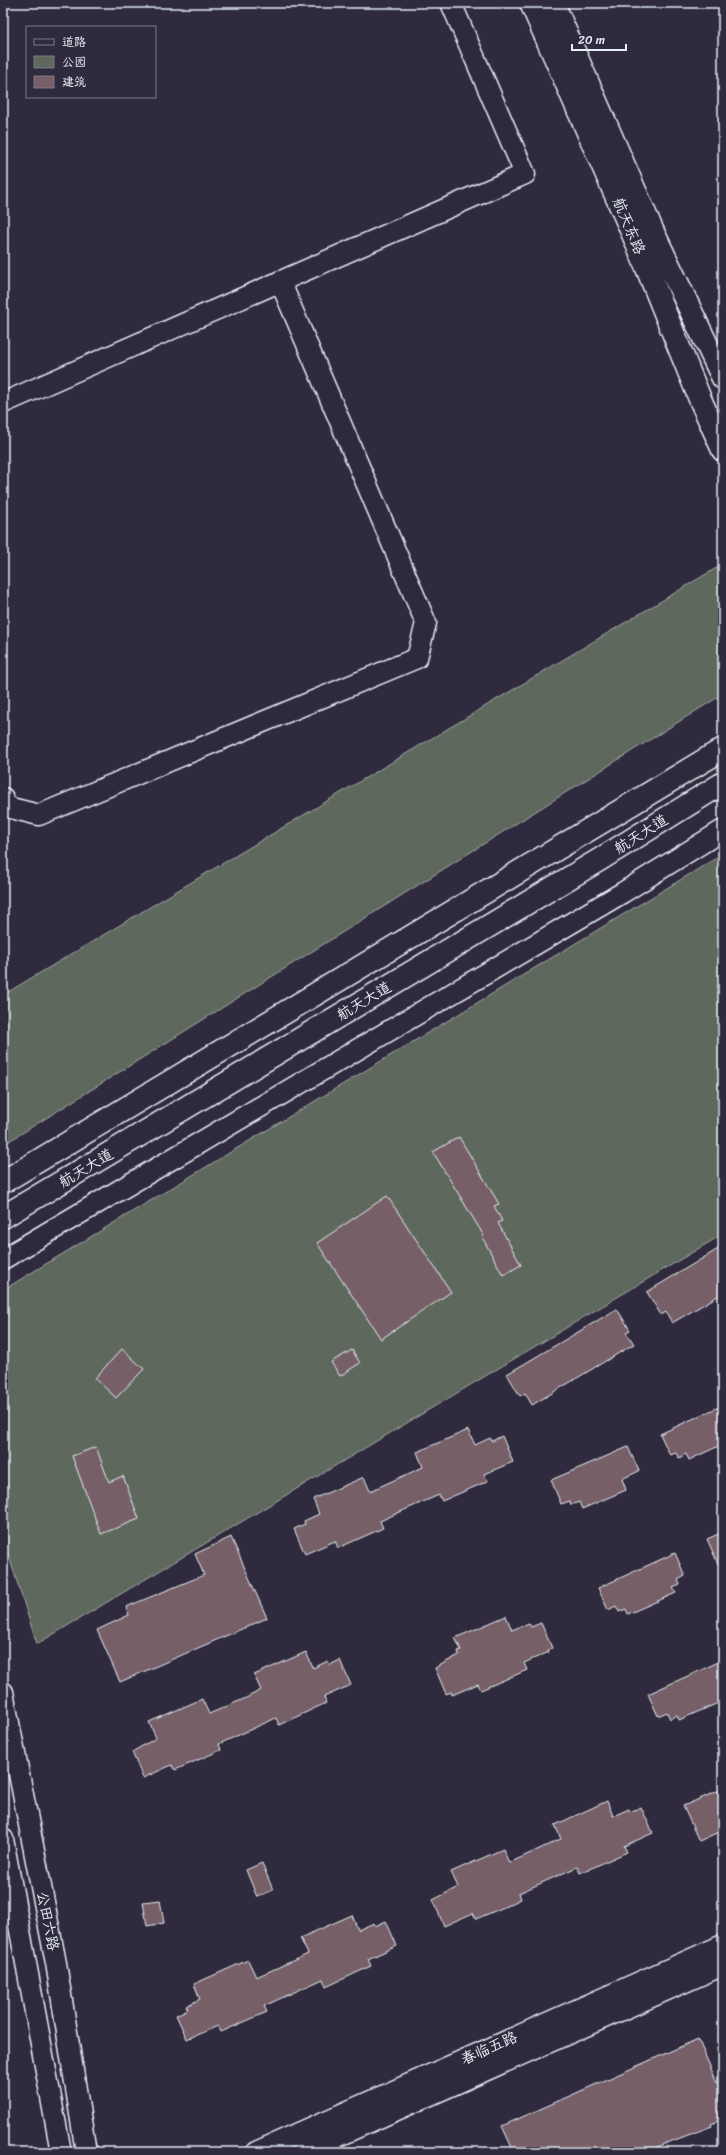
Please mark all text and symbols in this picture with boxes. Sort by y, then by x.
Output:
legend [26,26,156,98]
scale bar [572,26,626,52]
text: 20 m [578,29,605,51]
text: 道路 [62,31,86,53]
text: 公园 [62,51,86,73]
text: 建筑 [62,71,86,93]
street label: 航天东路 [605,193,653,259]
street label: 航天大道 [609,807,673,861]
street label: 航天大道 [332,974,396,1028]
street label: 航天大道 [54,1141,118,1195]
street label: 公田六路 [30,1889,66,1953]
street label: 春临五路 [456,2024,522,2072]

